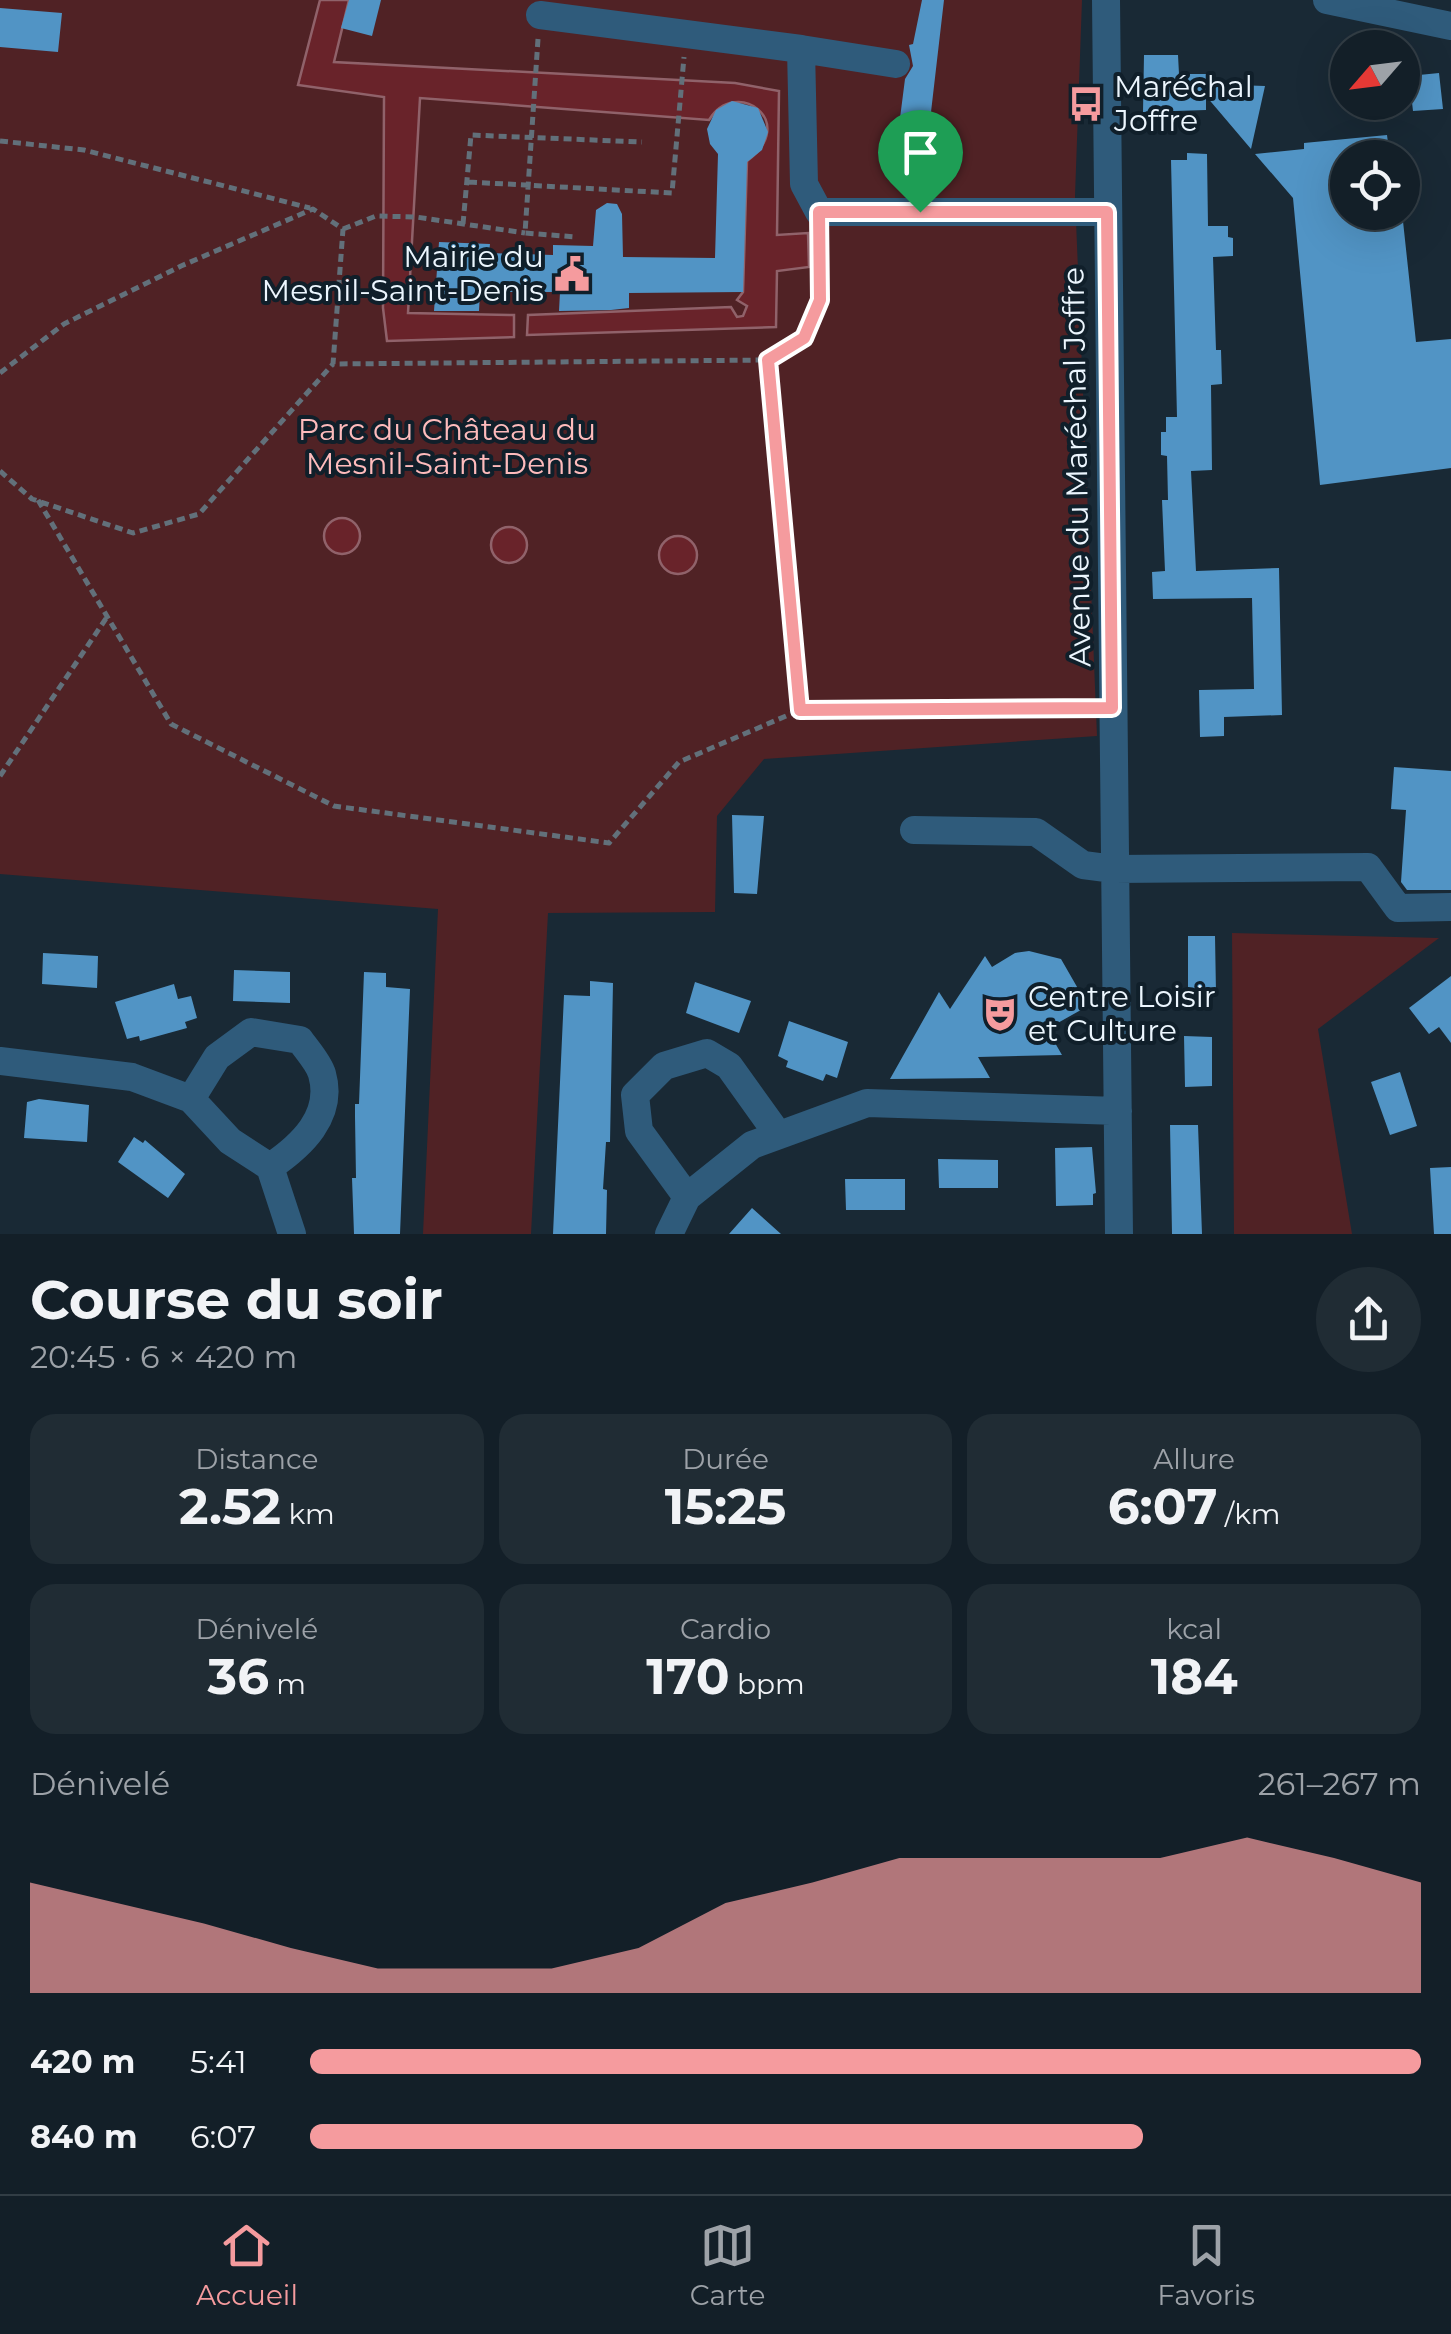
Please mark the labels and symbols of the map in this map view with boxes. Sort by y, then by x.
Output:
north arrow [1330,30,1420,120]
place label: Maréchal Joffre [1113,68,1253,139]
bus stop icon: Maréchal Joffre [1067,85,1105,123]
pin [878,110,963,213]
place label: Mairie du Mesnil-Saint-Denis [262,238,544,309]
public building icon: Mairie du Mesnil-Saint-Denis [553,255,591,293]
street label: Avenue du Maréchal Joffre [1055,267,1098,667]
park label: Parc du Château du Mesnil-Saint-Denis [298,411,596,482]
place label: Centre Loisir et Culture [1028,978,1216,1049]
theatre icon: Centre Loisir et Culture [981,995,1019,1033]

